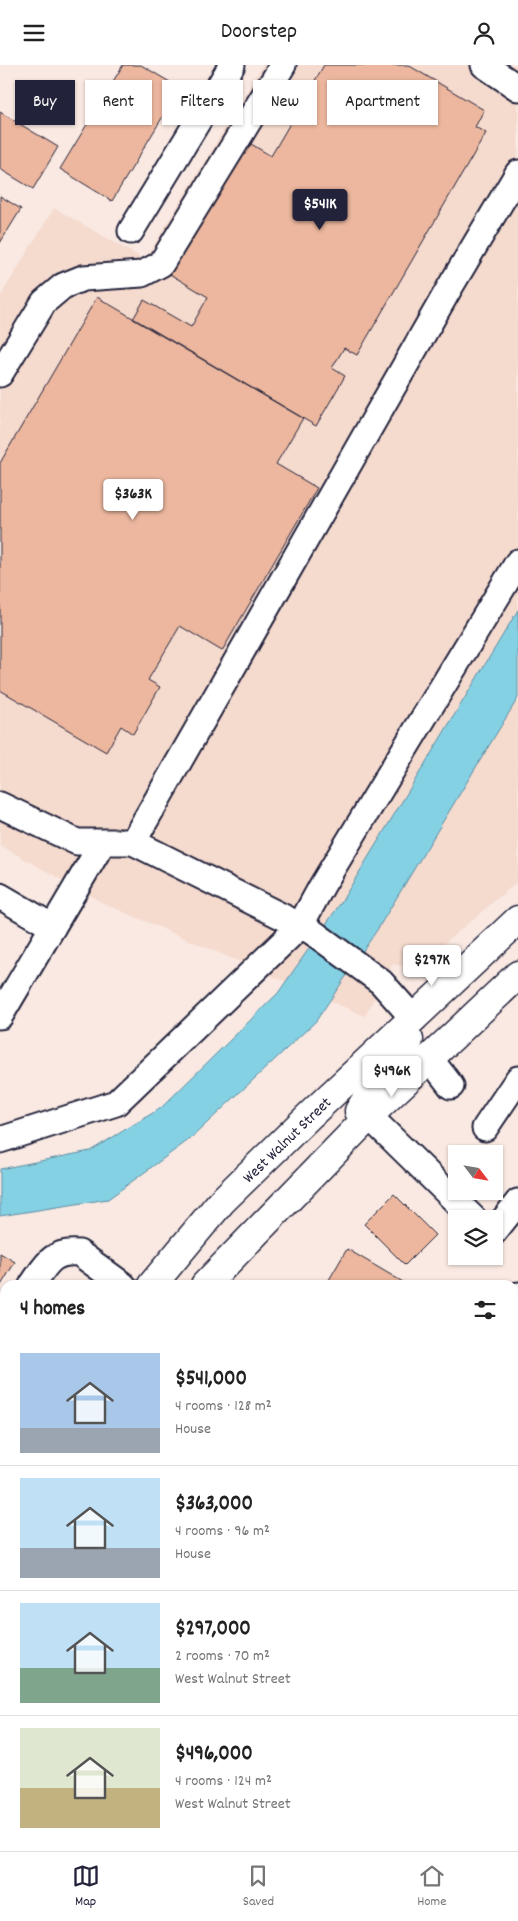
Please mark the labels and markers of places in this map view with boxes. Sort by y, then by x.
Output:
pin: $541K [285,189,355,231]
pin: $363K [98,479,168,521]
pin: $297K [397,945,467,987]
pin: $496K [357,1055,427,1098]

